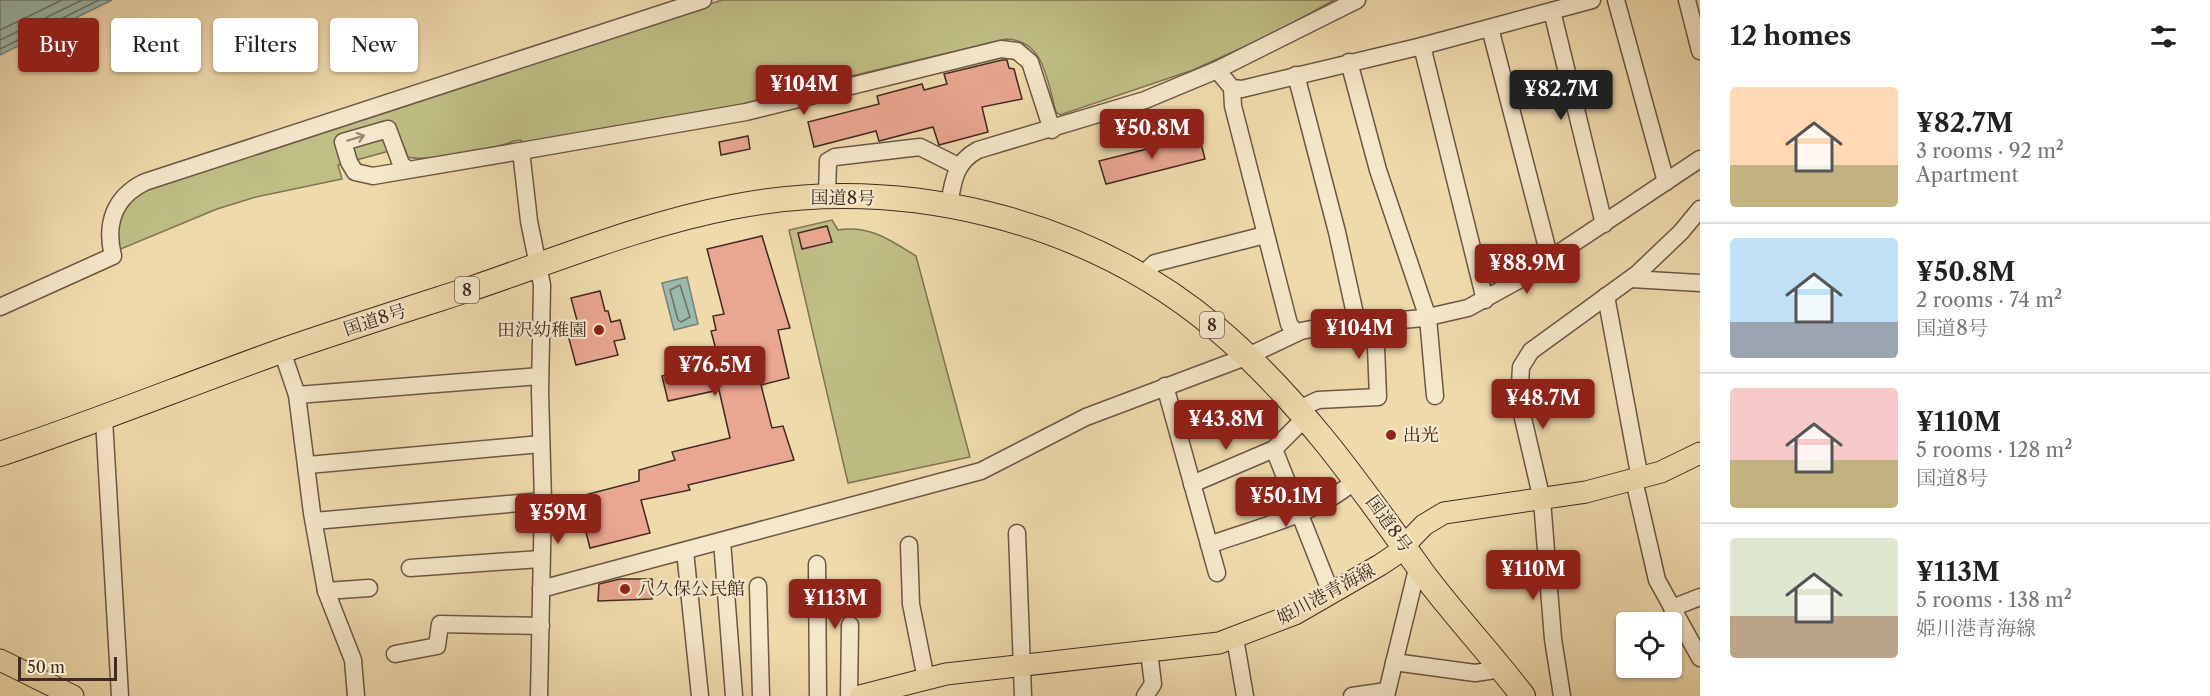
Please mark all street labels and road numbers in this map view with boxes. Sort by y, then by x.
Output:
street label: 国道8号 [810,186,876,210]
road number: 8 [455,277,479,303]
street label: 国道8号 [341,300,409,340]
road number: 8 [1200,312,1224,338]
street label: 国道8号 [1361,491,1417,557]
street label: 姫川港青海線 [1273,559,1379,629]

